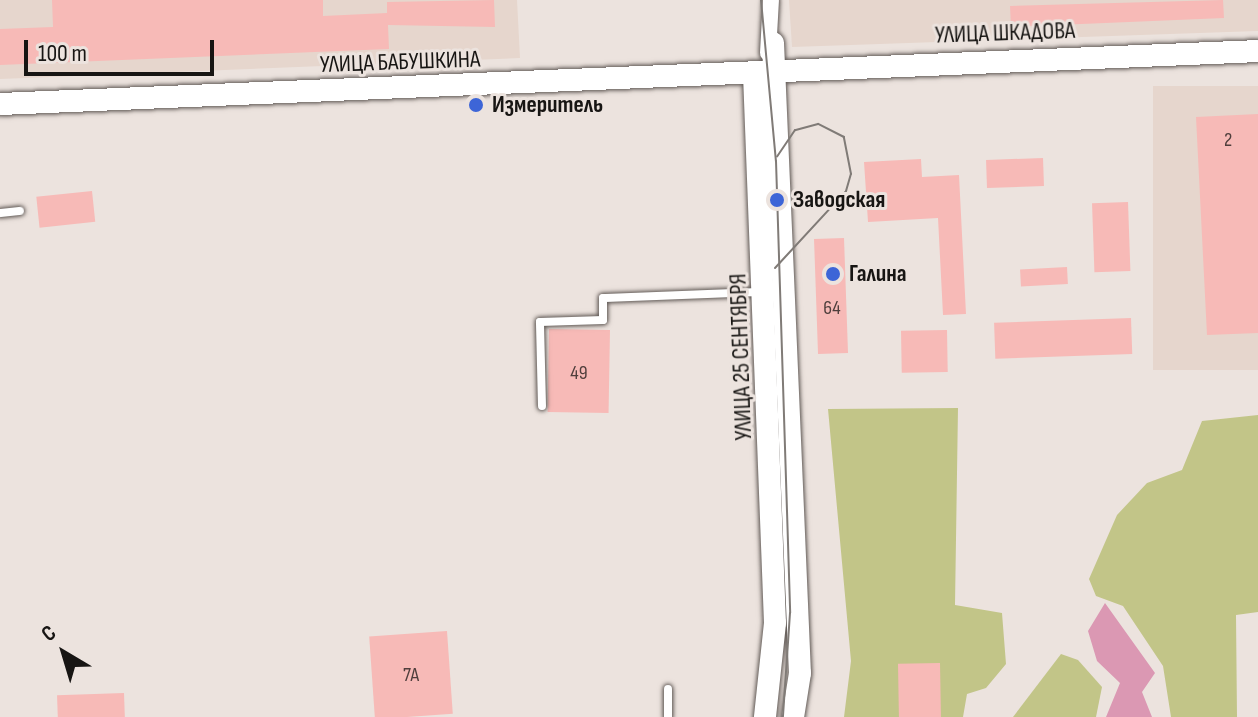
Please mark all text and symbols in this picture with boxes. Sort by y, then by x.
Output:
street label: УЛИЦА ШКАДОВА [934,16,1076,50]
scale bar [28,24,218,74]
text: 100 m [38,39,87,68]
street label: УЛИЦА БАБУШКИНА [319,45,481,79]
place label: Измеритель [492,91,603,119]
marker: Измеритель [467,96,485,114]
house number: 2 [1224,128,1232,152]
place label: Заводская [793,186,885,214]
marker: Заводская [768,191,786,209]
place label: Галина [849,260,907,288]
marker: Галина [824,265,842,283]
street label: УЛИЦА 25 СЕНТЯБРЯ [724,273,758,441]
house number: 64 [823,296,841,320]
house number: 49 [570,361,588,385]
north arrow [24,613,104,693]
text: С [36,620,62,648]
house number: 7А [403,663,419,687]

